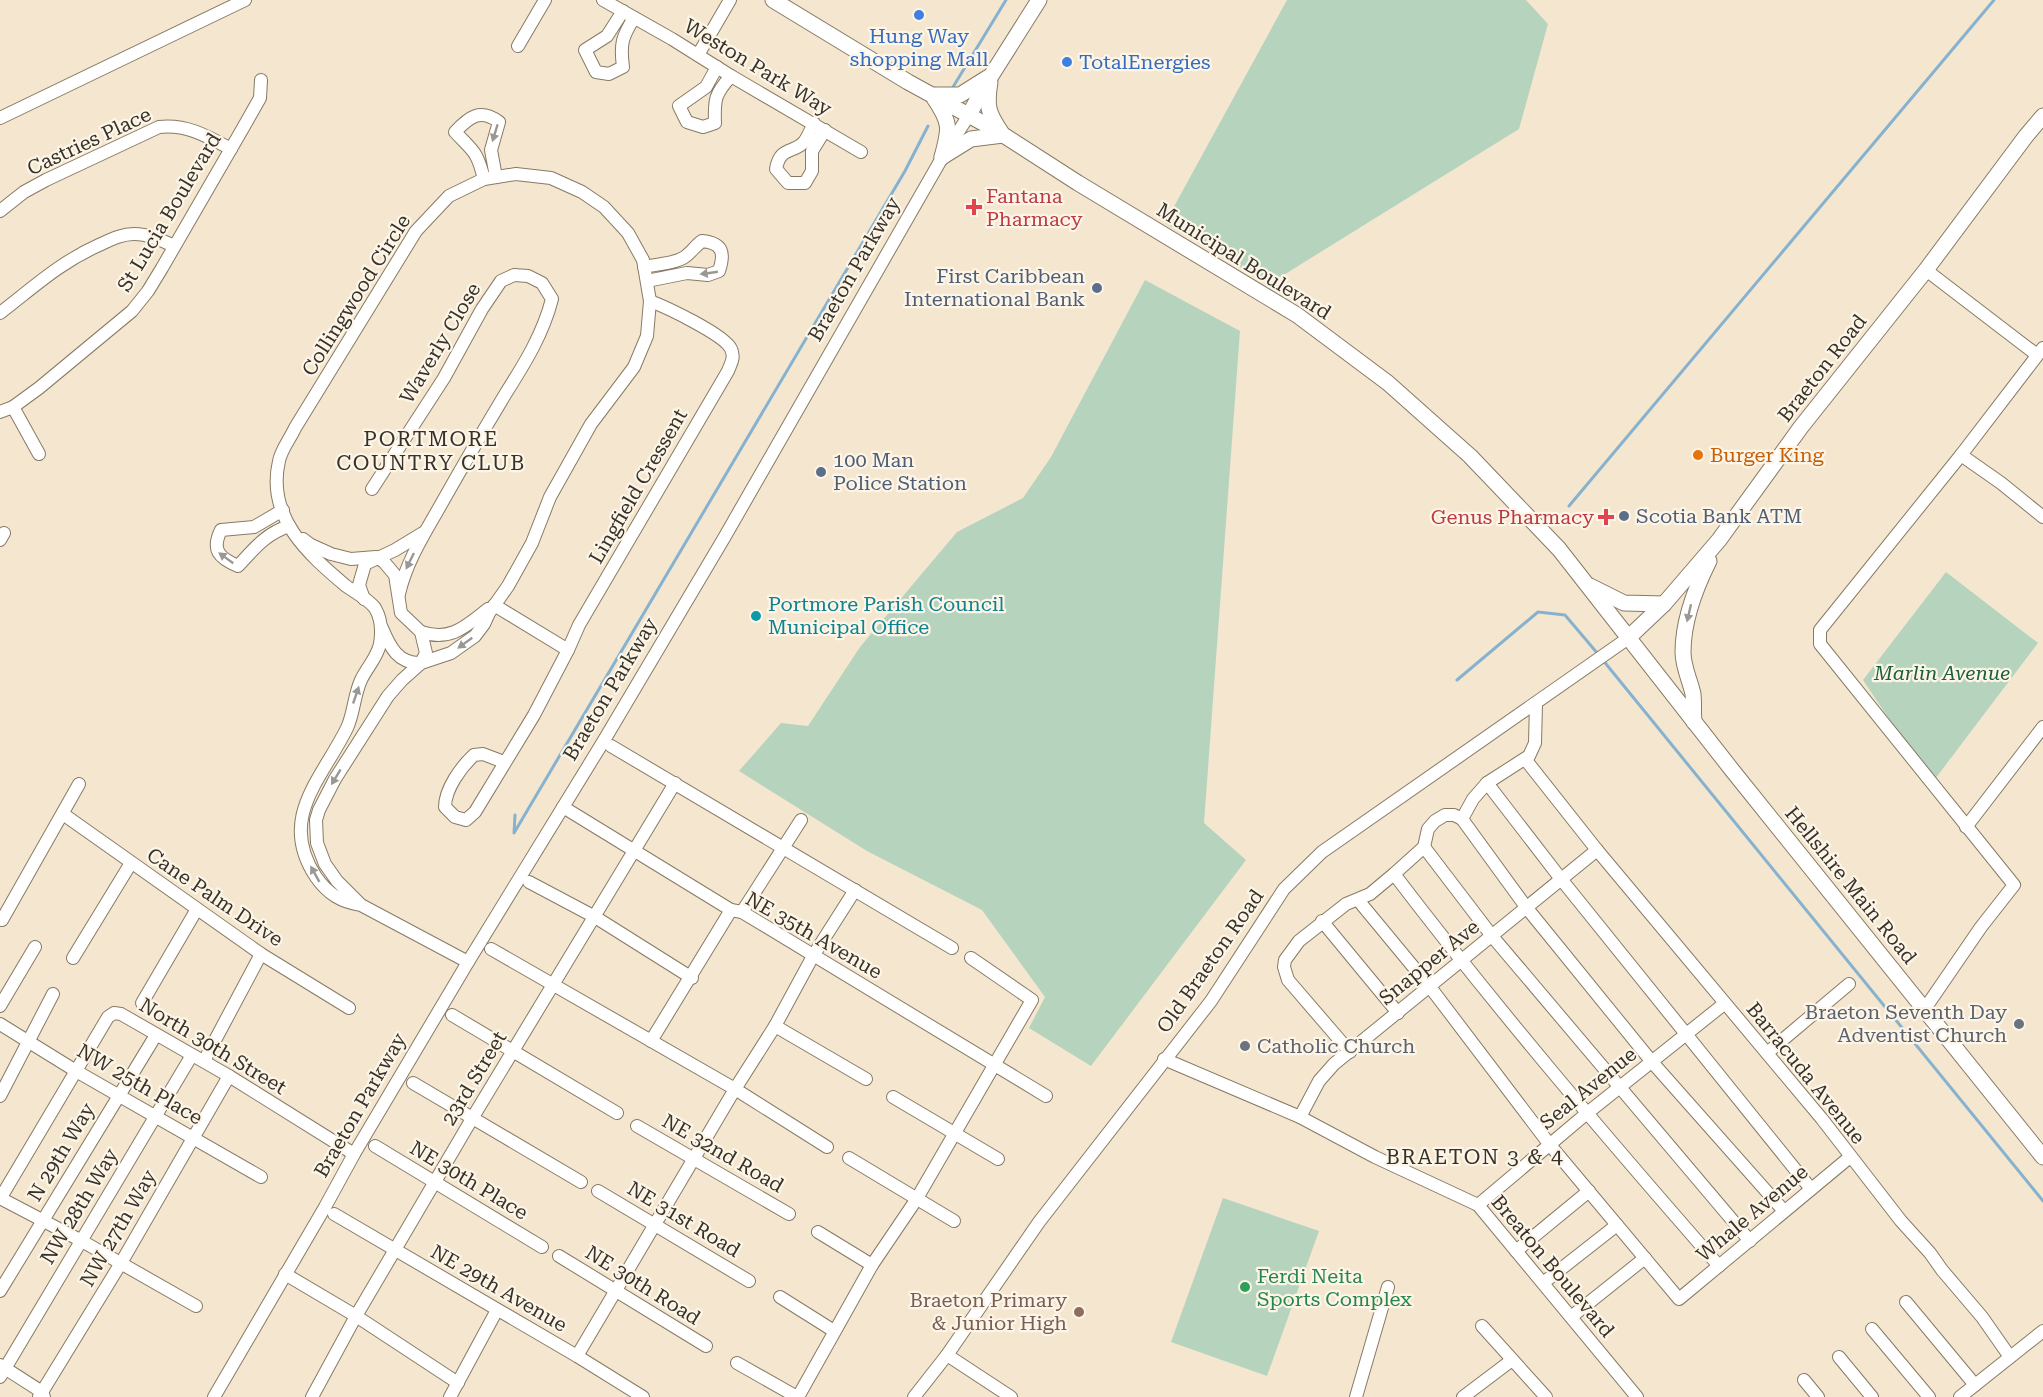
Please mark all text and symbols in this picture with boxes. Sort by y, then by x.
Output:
marker: Hung Way shopping Mall [912,8,926,22]
street label: Weston Park Way [680,13,836,121]
place label: Hung Way shopping Mall [850,24,988,71]
place label: TotalEnergies [1079,50,1211,74]
marker: TotalEnergies [1060,55,1074,69]
street label: Castries Place [23,102,155,180]
one-way arrow [490,124,499,142]
street label: St Lucia Boulevard [112,128,226,296]
place label: Fantana Pharmacy [986,184,1083,231]
street label: Braeton Parkway [803,192,905,345]
street label: Municipal Boulevard [1152,197,1336,325]
marker: Fantana Pharmacy [967,200,981,214]
street label: Collingwood Circle [297,210,415,380]
place label: First Caribbean International Bank [904,264,1085,311]
one-way arrow [699,268,718,277]
street label: Waverly Close [395,278,485,408]
marker: First Caribbean International Bank [1090,281,1104,295]
street label: Braeton Road [1773,309,1871,426]
street label: Lingfield Cressent [584,404,692,568]
district label: PORTMORE COUNTRY CLUB [336,427,526,475]
place label: Burger King [1710,443,1825,467]
place label: 100 Man Police Station [833,448,967,495]
marker: Burger King [1691,448,1705,462]
marker: 100 Man Police Station [814,465,828,479]
place label: Scotia Bank ATM [1636,504,1802,528]
place label: Genus Pharmacy [1431,505,1594,529]
marker: Scotia Bank ATM [1617,509,1631,523]
marker: Genus Pharmacy [1599,510,1613,524]
one-way arrow [219,552,235,564]
one-way arrow [406,553,415,570]
place label: Portmore Parish Council Municipal Office [768,592,1004,639]
one-way arrow [1684,604,1694,622]
marker: Portmore Parish Council Municipal Office [749,609,763,623]
street label: Braeton Parkway [558,613,662,765]
one-way arrow [457,637,473,649]
park label: Marlin Avenue [1873,661,2010,685]
one-way arrow [352,686,361,704]
one-way arrow [331,769,342,785]
street label: Hellshire Main Road [1780,801,1922,969]
street label: Cane Palm Drive [142,843,288,951]
one-way arrow [310,865,320,882]
street label: Old Braeton Road [1152,885,1269,1037]
street label: NE 35th Avenue [742,886,886,984]
street label: Snapper Ave [1374,914,1484,1010]
street label: North 30th Street [135,993,291,1100]
street label: Barracuda Avenue [1742,997,1870,1149]
place label: Braeton Seventh Day Adventist Church [1805,1000,2007,1047]
marker: Braeton Seventh Day Adventist Church [2012,1017,2026,1031]
street label: 23rd Street [437,1026,512,1129]
street label: Braeton Parkway [309,1028,411,1181]
place label: Catholic Church [1257,1034,1415,1058]
street label: NW 25th Place [73,1038,207,1130]
marker: Catholic Church [1238,1039,1252,1053]
street label: Seal Avenue [1535,1042,1641,1134]
street label: N 29th Way [22,1098,100,1206]
street label: NE 32nd Road [658,1109,788,1198]
street label: NE 30th Place [406,1135,532,1225]
street label: NW 28th Way [35,1144,123,1268]
district label: BRAETON 3 & 4 [1386,1145,1564,1169]
street label: Whale Avenue [1691,1159,1813,1267]
street label: NW 27th Way [75,1165,161,1291]
street label: NE 31st Road [623,1176,745,1262]
street label: Breaton Boulevard [1486,1190,1620,1342]
street label: NE 29th Avenue [427,1239,571,1337]
street label: NE 30th Road [581,1240,705,1330]
place label: Ferdi Neita Sports Complex [1257,1264,1412,1311]
marker: Ferdi Neita Sports Complex [1238,1280,1252,1294]
place label: Braeton Primary & Junior High [909,1288,1067,1335]
marker: Braeton Primary & Junior High [1072,1305,1086,1319]

